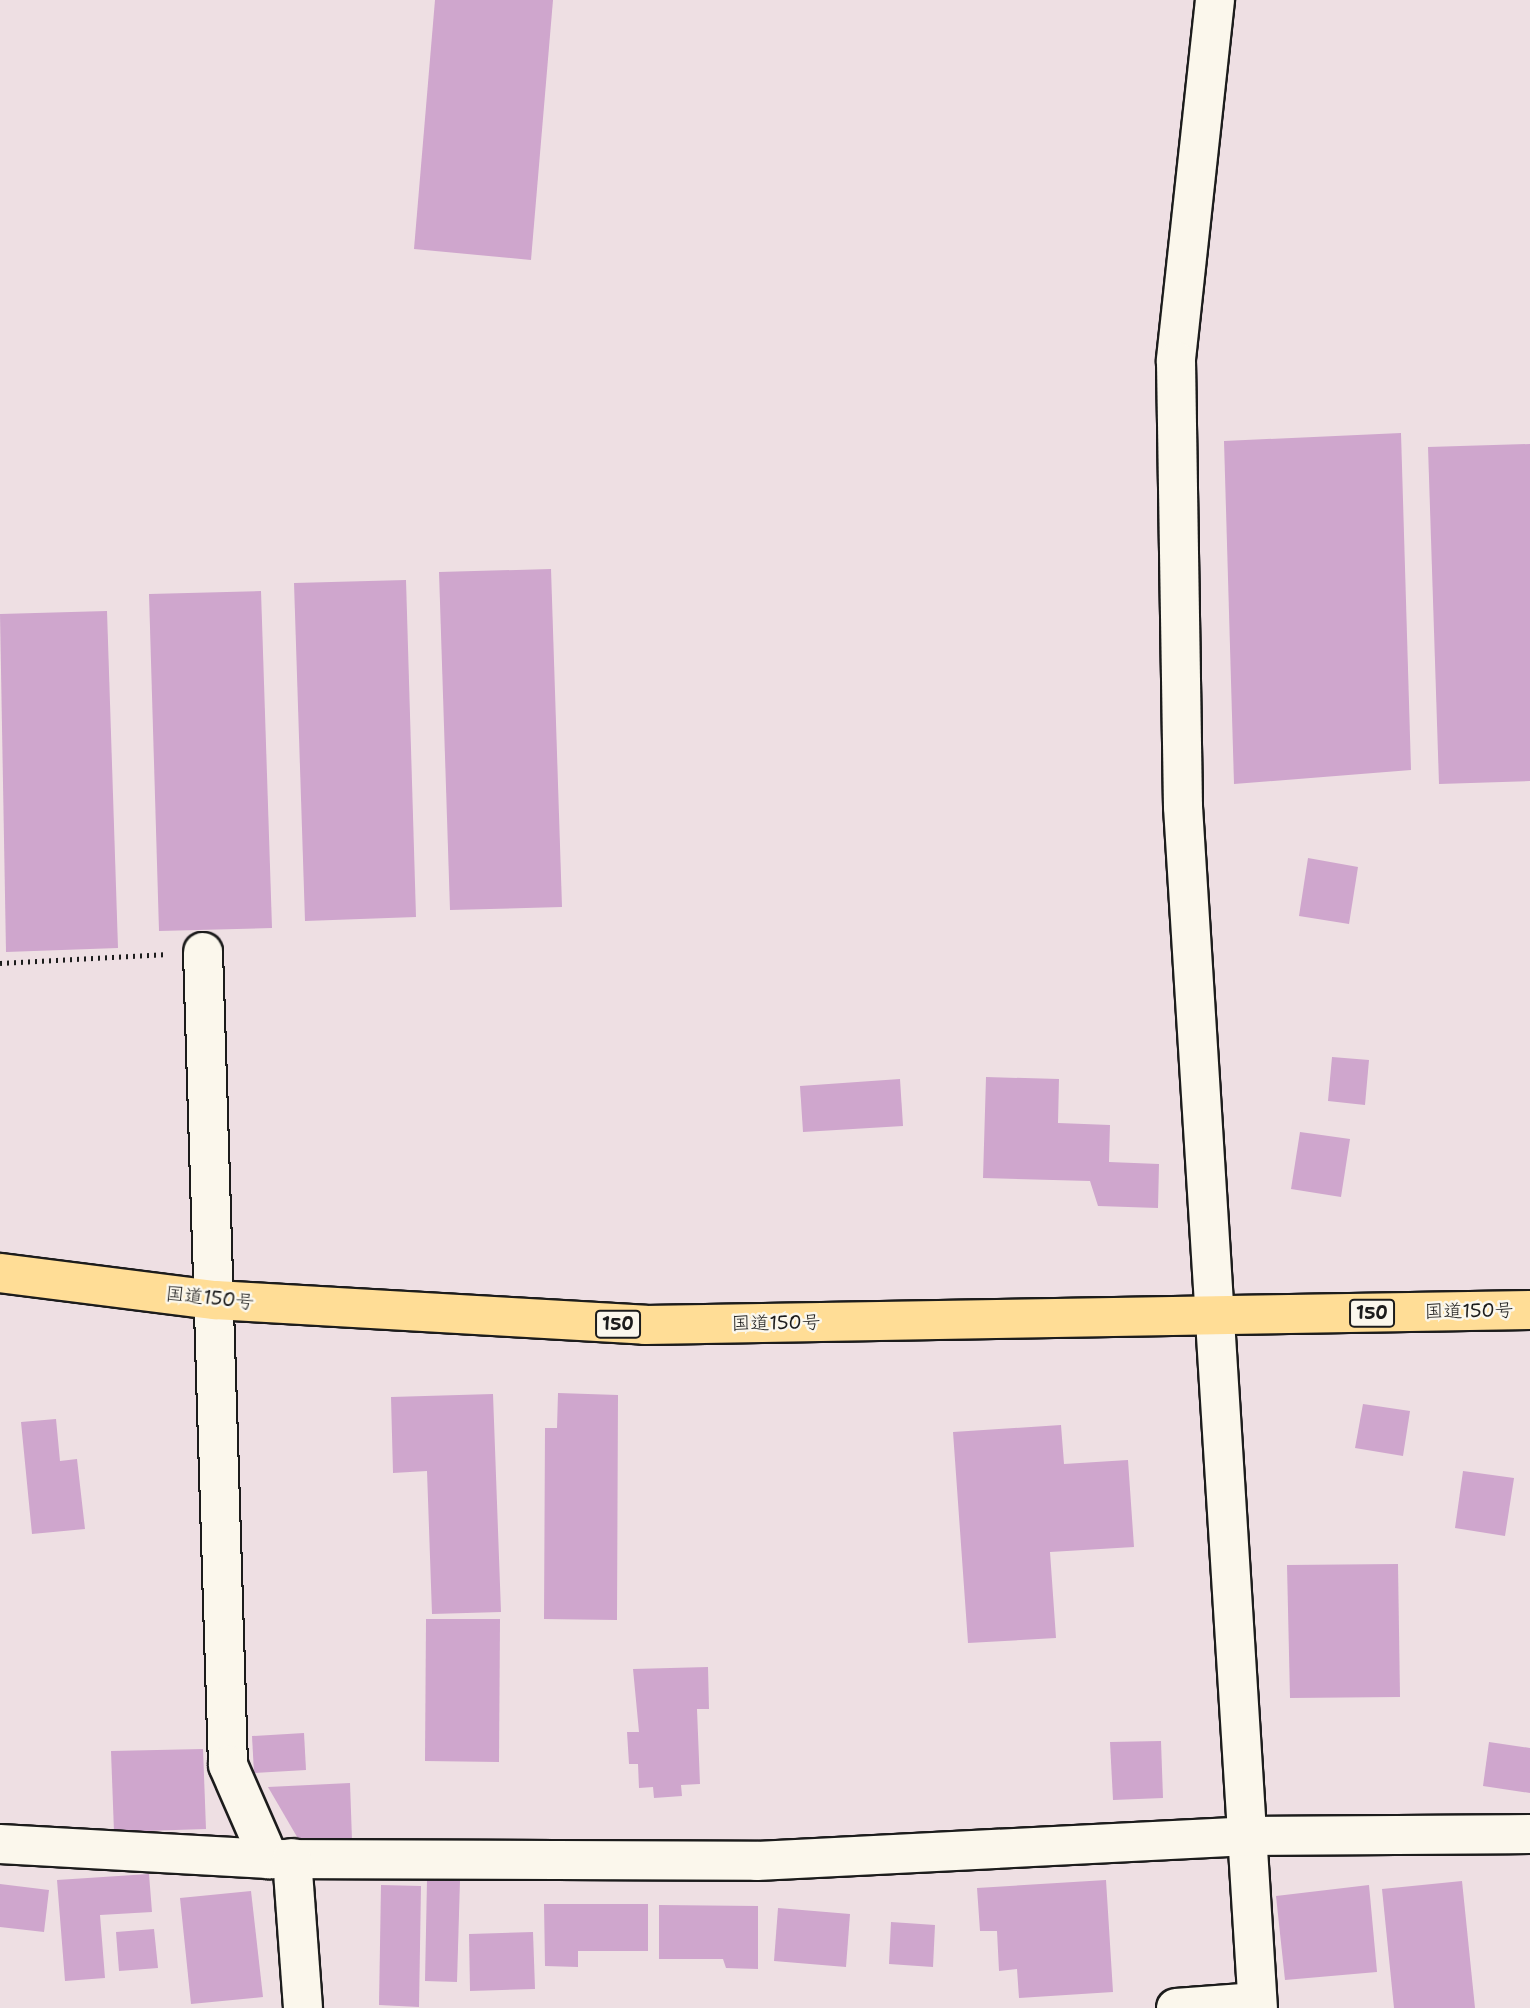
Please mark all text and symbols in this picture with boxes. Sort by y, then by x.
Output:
street label: 国道150号 [164,1282,256,1314]
road number: 150 [1348,1298,1396,1328]
street label: 国道150号 [1424,1299,1514,1323]
road number: 150 [594,1310,642,1338]
street label: 国道150号 [731,1311,821,1335]

